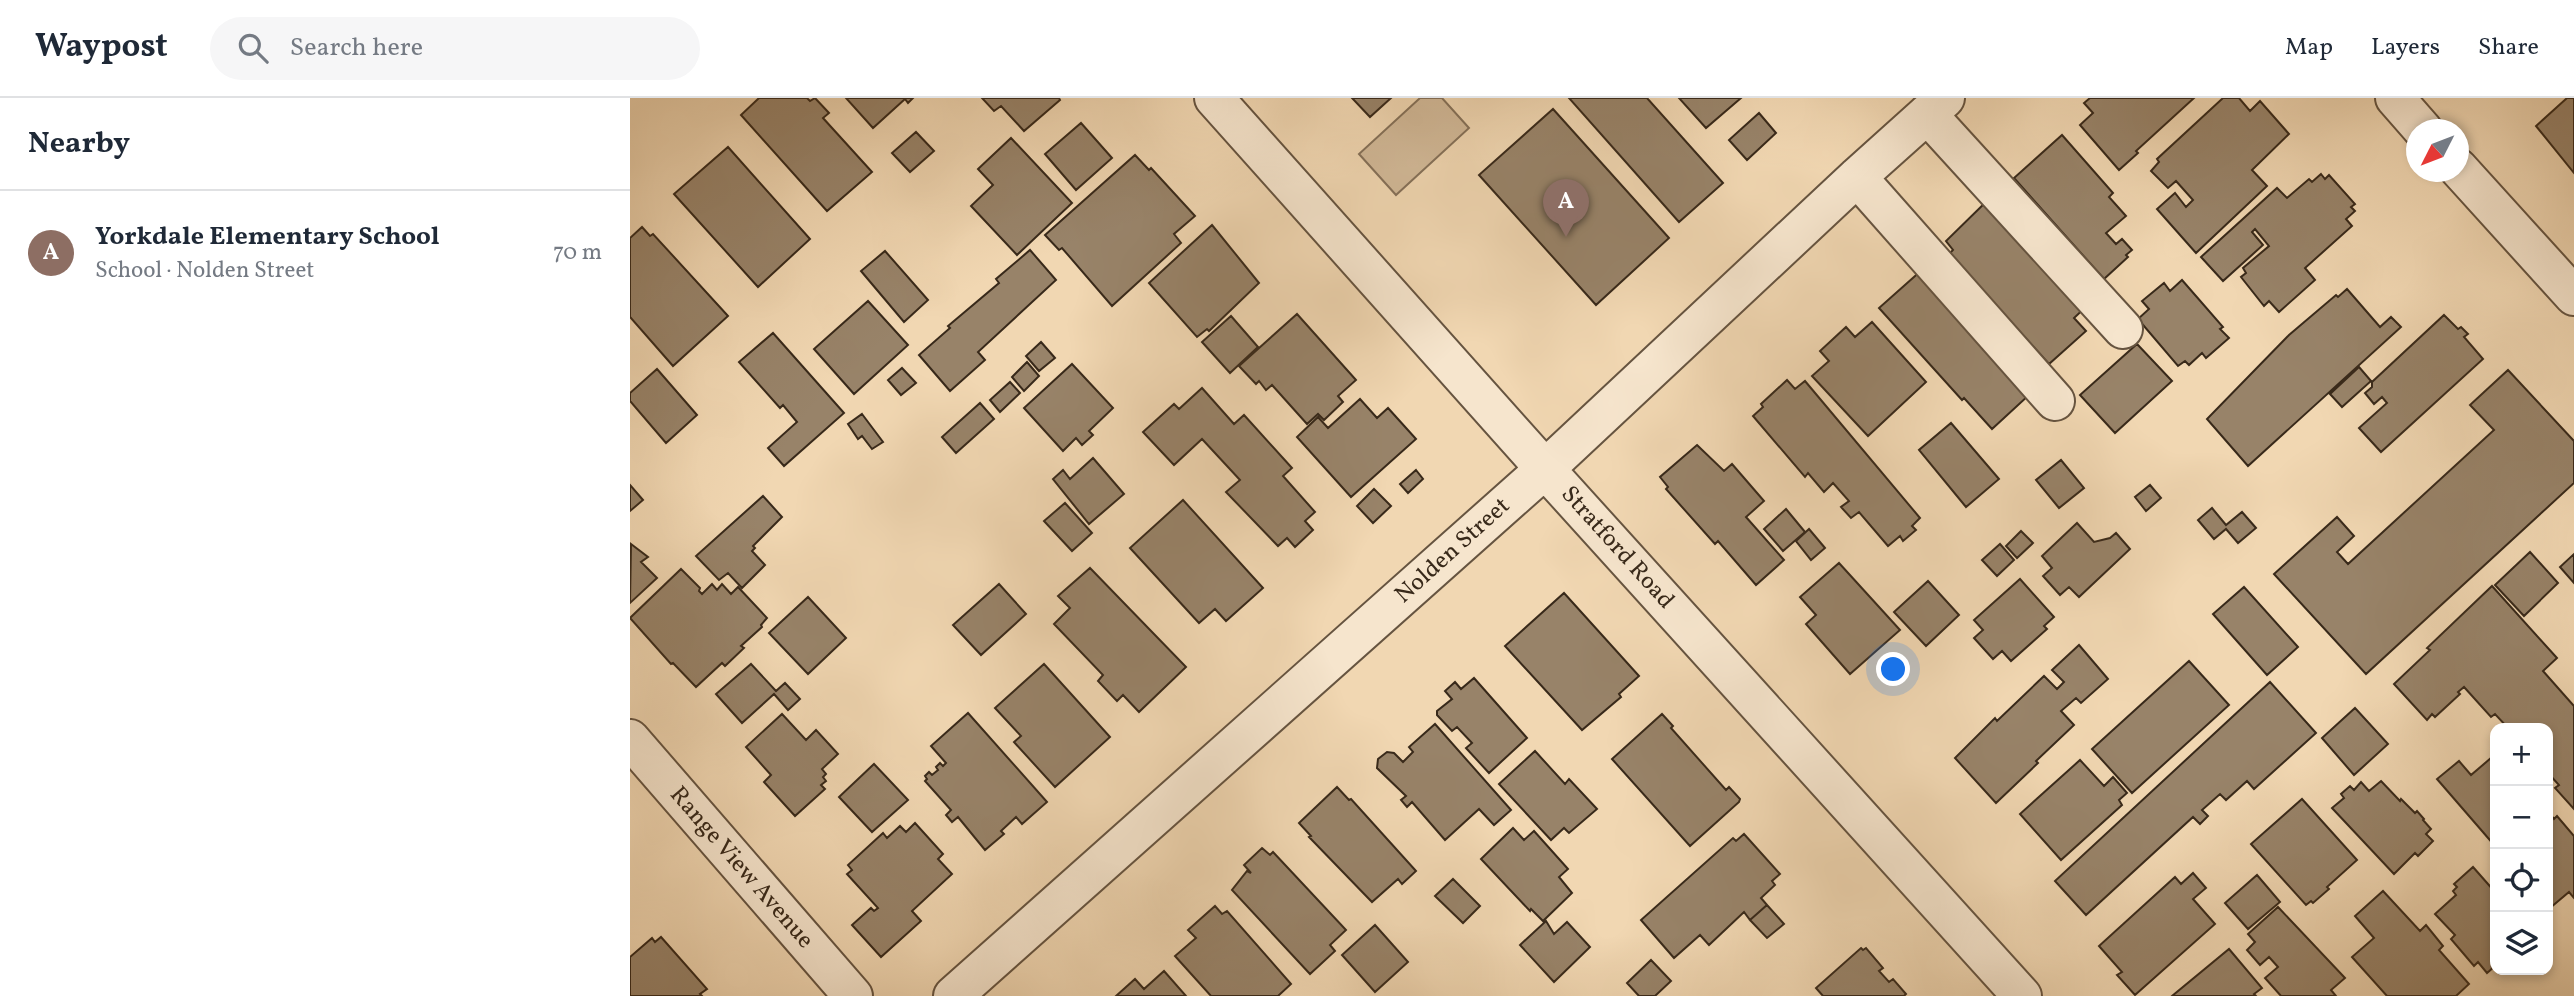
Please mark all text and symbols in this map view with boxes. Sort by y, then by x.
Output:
search box [210,17,700,80]
text: Waypost [35,25,168,71]
icon: search [234,29,272,67]
text: Search here [290,30,423,66]
text: Map [2285,31,2333,65]
text: Layers [2371,31,2440,65]
text: Share [2478,31,2539,65]
north arrow [2406,119,2469,182]
text: Nearby [28,123,130,165]
pin: A [1543,179,1589,237]
text: Yorkdale Elementary School [95,219,440,255]
text: A [43,237,59,269]
text: 70 m [553,237,602,269]
text: School · Nolden Street [95,255,314,287]
street label: Stratford Road [1552,479,1682,617]
street label: Nolden Street [1388,490,1518,612]
your location [1876,652,1910,686]
map controls [2490,723,2553,975]
button: + [2490,723,2553,786]
street label: Range View Avenue [661,779,821,957]
button: − [2490,786,2553,849]
button: locate [2490,849,2553,912]
button: layers [2490,912,2553,975]

